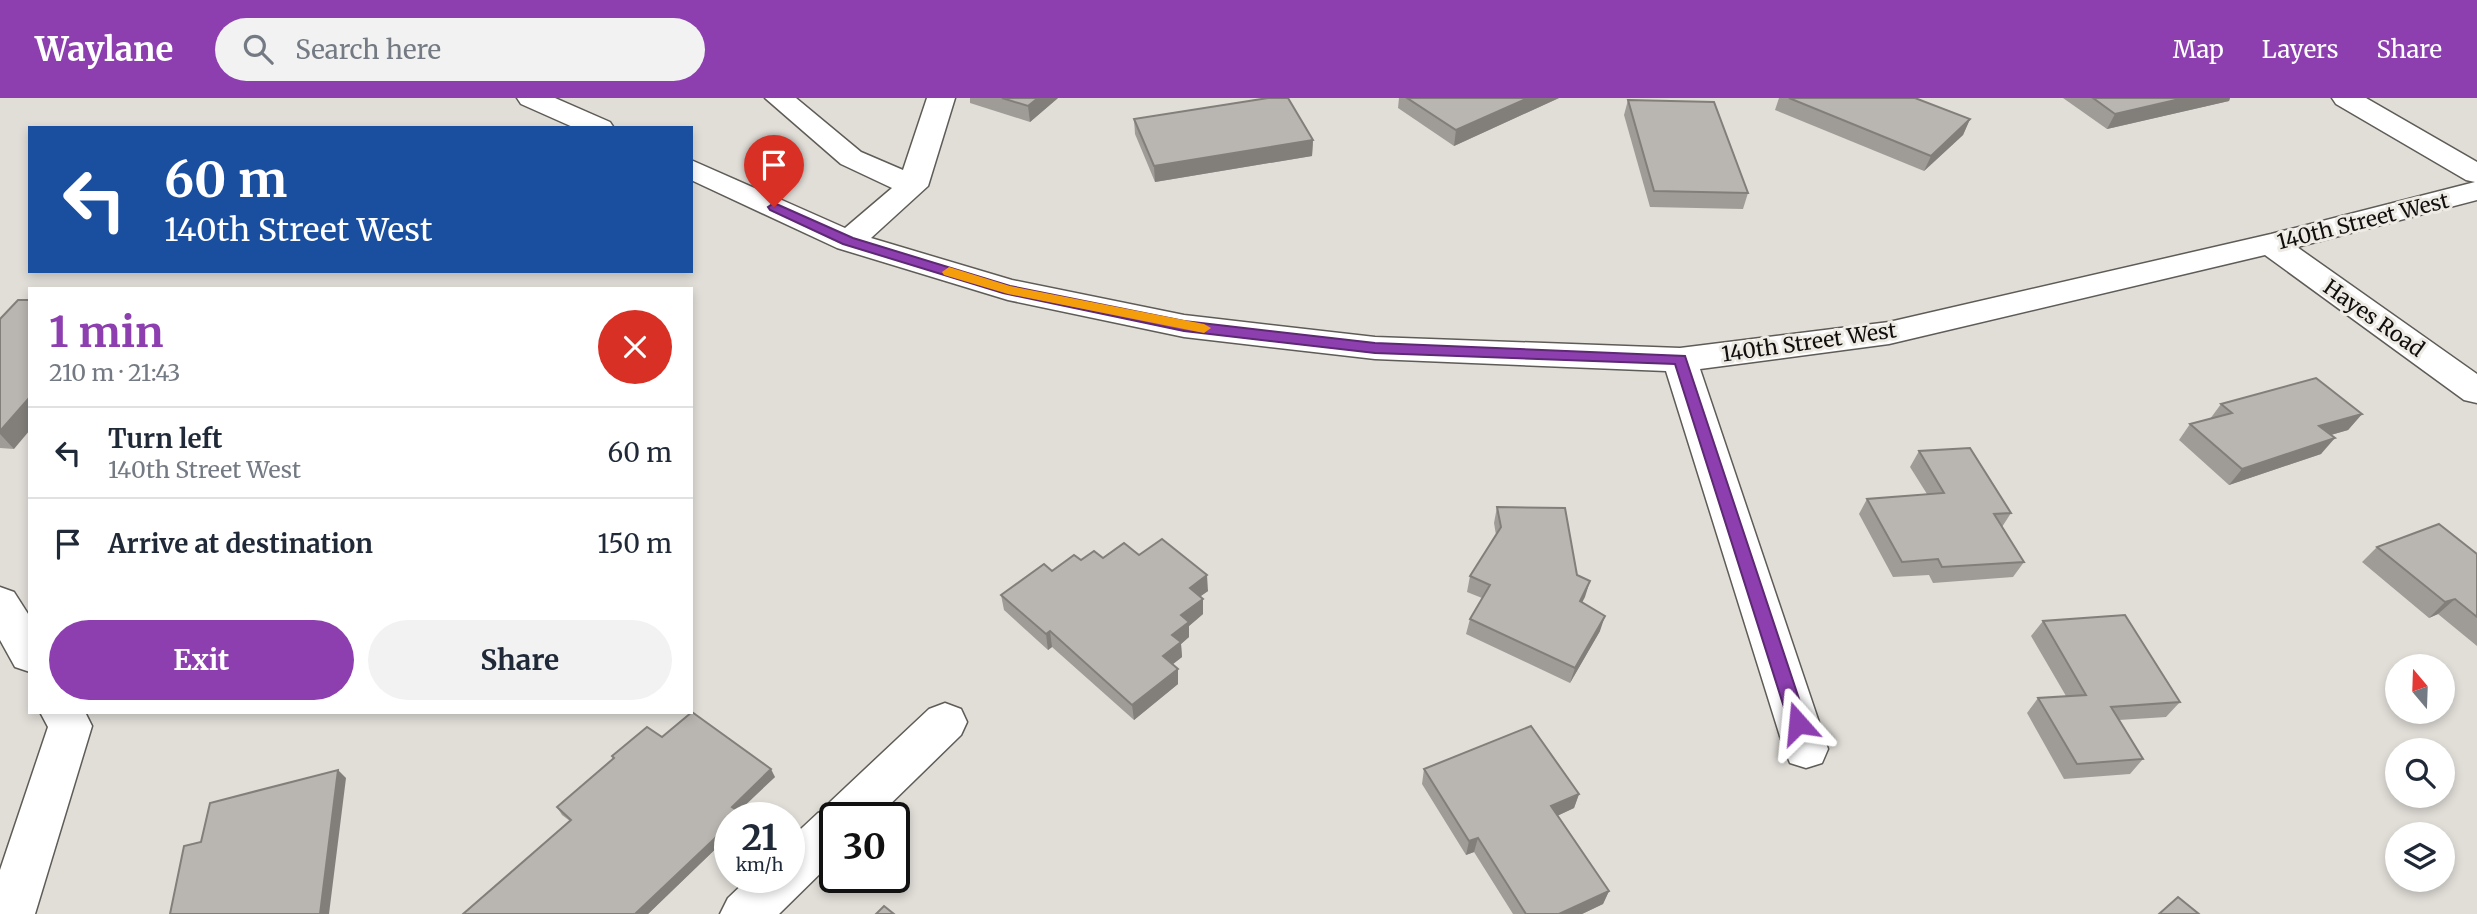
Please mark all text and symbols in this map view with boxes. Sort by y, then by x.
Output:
search box [215,18,705,81]
text: Waylane [35,29,173,70]
icon: search [239,30,277,68]
text: Search here [295,33,441,66]
text: Map [2173,34,2224,65]
text: Layers [2262,34,2338,65]
text: Share [2376,34,2442,65]
pin [744,135,804,207]
icon: arrive [755,146,793,184]
text: 60 m [164,149,287,210]
icon: left [49,154,140,245]
street label: 140th Street West [2274,187,2452,255]
text: 140th Street West [164,210,432,250]
street label: Hayes Road [2318,273,2430,363]
text: 1 min [49,306,163,358]
button: close [598,310,672,384]
street label: 140th Street West [1720,316,1898,368]
text: 210 m · 21:43 [49,358,181,387]
text: Turn left [108,422,222,455]
icon: left [49,434,87,472]
text: 60 m [608,436,672,469]
text: 140th Street West [108,455,301,484]
icon: arrive [49,525,87,563]
text: Arrive at destination [108,527,373,560]
text: 150 m [598,527,672,560]
button: Exit [49,620,354,700]
button: Share [368,620,672,700]
north arrow [2385,654,2455,724]
map controls [2385,654,2455,892]
position arrow [1761,686,1835,760]
button: search [2385,738,2455,808]
speed limit sign: 30 [819,802,910,893]
text: 21 [742,816,777,860]
button: layers [2385,822,2455,892]
text: km/h [736,853,783,876]

